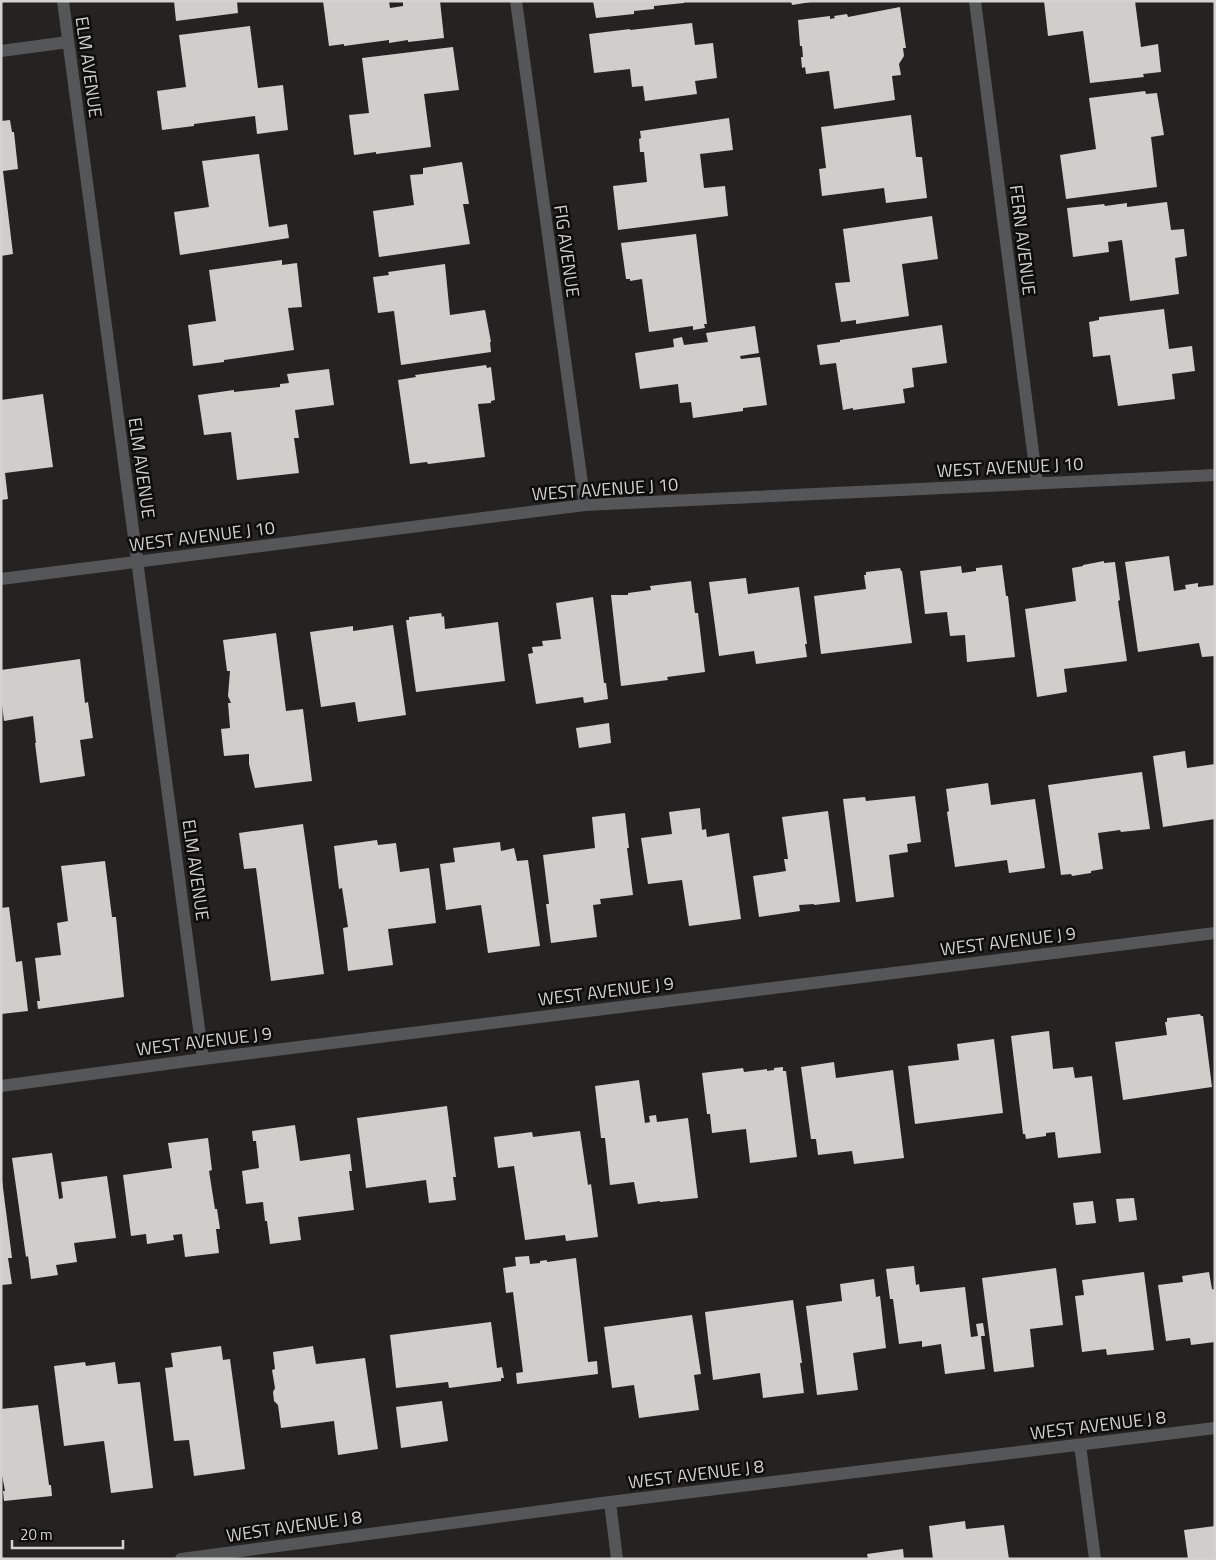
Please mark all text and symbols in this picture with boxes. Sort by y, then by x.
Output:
street label: ELM AVENUE [69,15,109,119]
street label: FERN AVENUE [1003,183,1043,297]
street label: FIG AVENUE [547,203,587,299]
street label: ELM AVENUE [122,416,162,520]
street label: WEST AVENUE J 10 [936,450,1084,484]
street label: WEST AVENUE J 10 [531,470,679,508]
street label: WEST AVENUE J 10 [128,514,276,558]
street label: ELM AVENUE [176,818,216,922]
street label: WEST AVENUE J 9 [939,919,1077,963]
street label: WEST AVENUE J 9 [537,969,675,1013]
street label: WEST AVENUE J 9 [135,1019,273,1063]
street label: WEST AVENUE J 8 [1029,1403,1167,1447]
street label: WEST AVENUE J 8 [627,1452,765,1496]
street label: WEST AVENUE J 8 [224,1503,364,1549]
scale bar [12,1518,124,1550]
text: 20 m [20,1523,53,1546]

